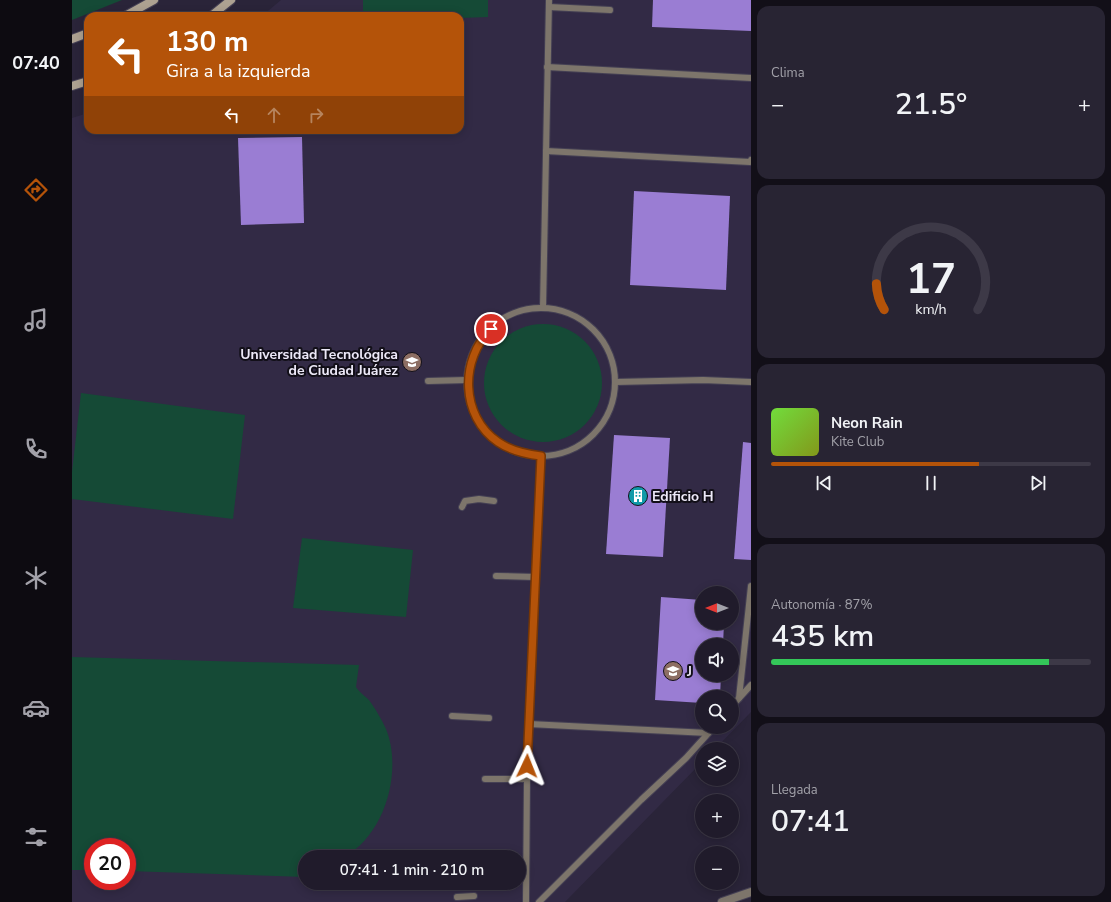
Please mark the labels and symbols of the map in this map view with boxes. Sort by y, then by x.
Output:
pin [474,312,508,346]
place label: Universidad Tecnológica de Ciudad Juárez [240,345,398,380]
school or university icon: Universidad Tecnológica de Ciudad Juárez [401,351,423,373]
building icon: Edificio H [627,485,649,507]
place label: Edificio H [652,487,714,506]
north arrow [695,586,739,630]
school or university icon: J [662,660,684,682]
place label: J [686,662,692,681]
position arrow [506,745,548,787]
speed limit sign: 20 [84,838,136,890]

